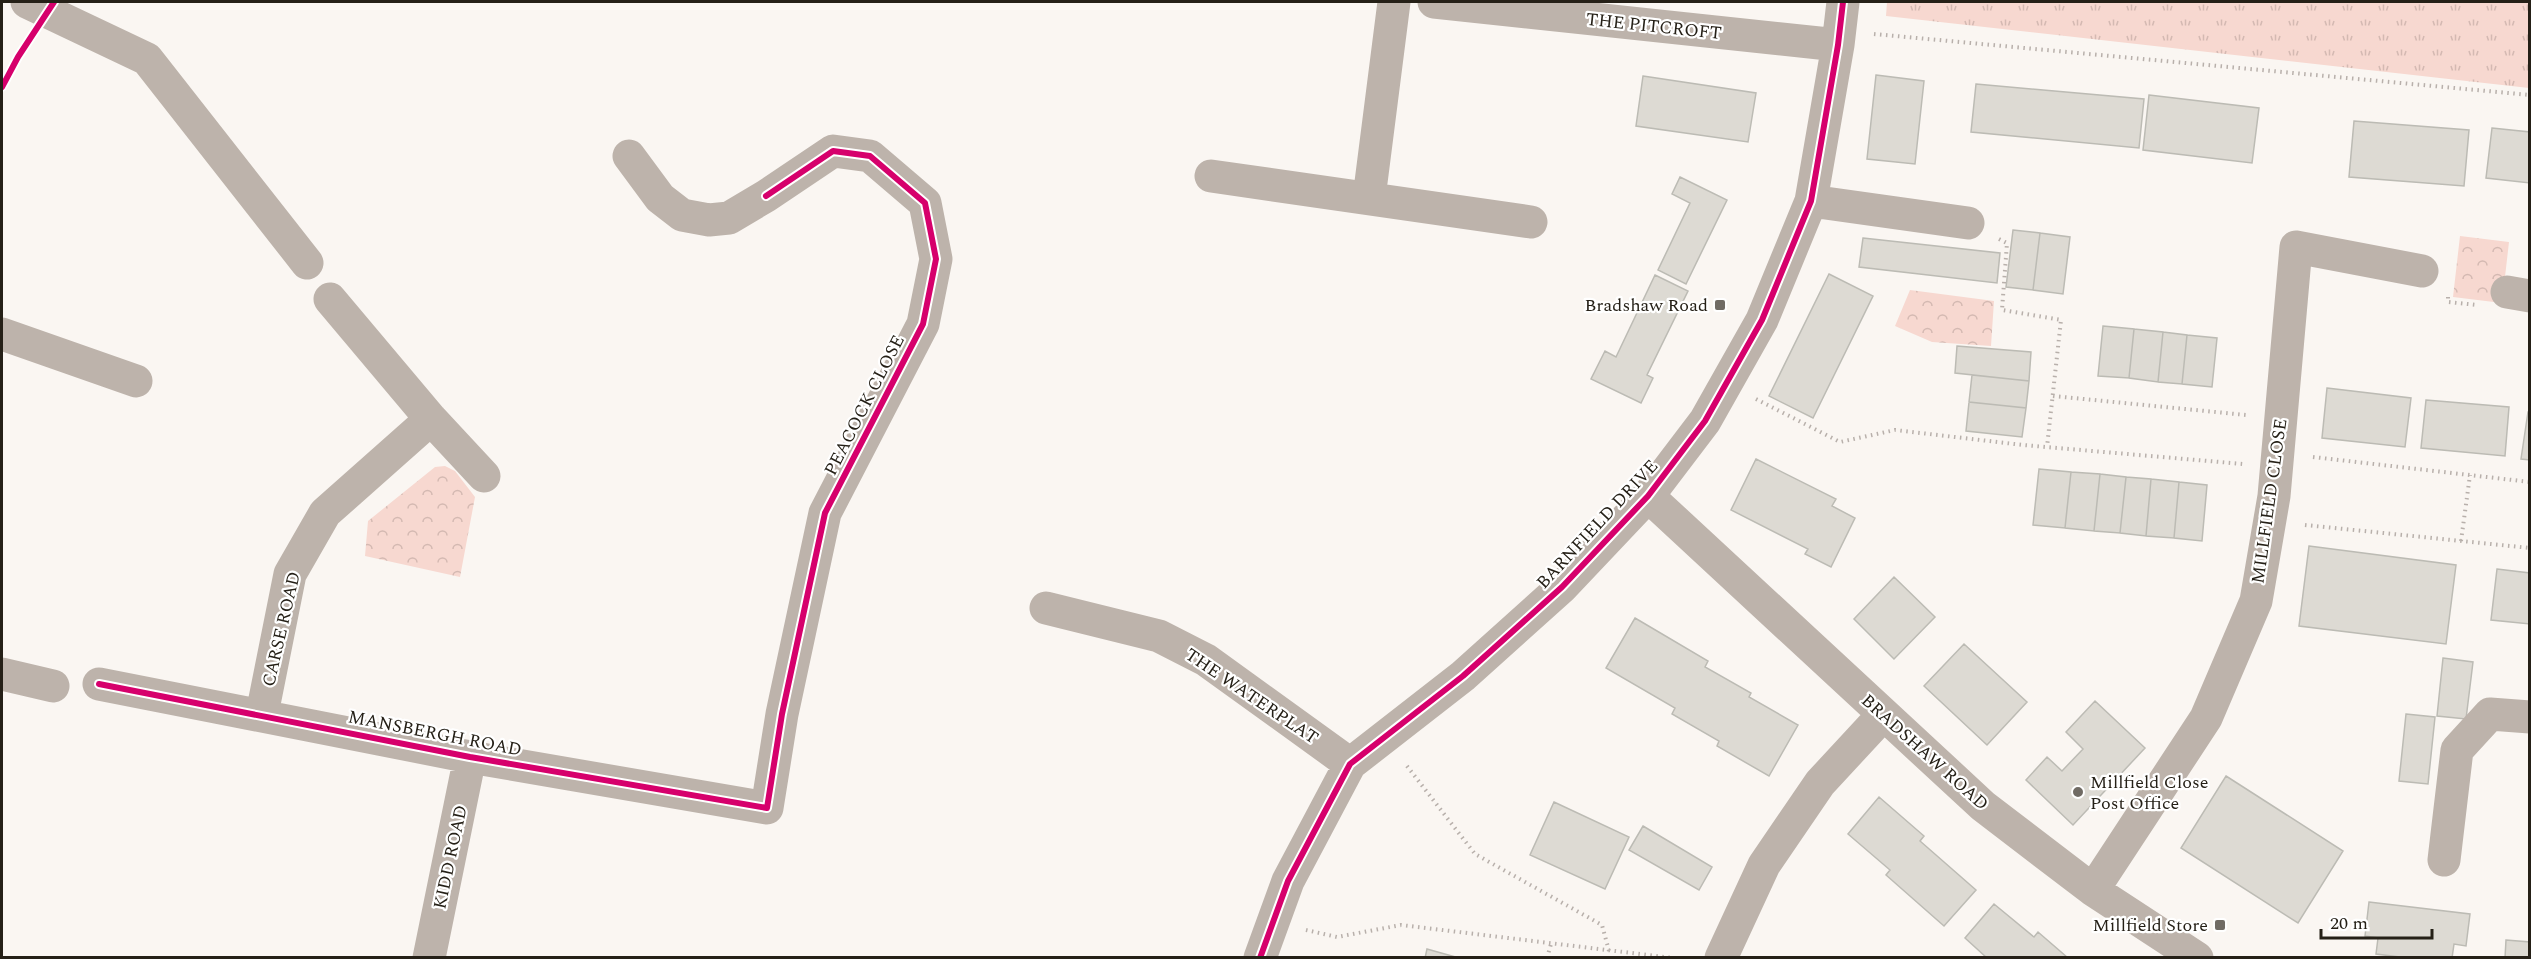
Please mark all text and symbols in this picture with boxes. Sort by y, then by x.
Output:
street label: THE PITCROFT [1585,6,1723,47]
place label: Bradshaw Road [1584,292,1708,319]
marker: Bradshaw Road [1713,298,1727,312]
street label: PEACOCK CLOSE [817,330,912,480]
street label: MILLFIELD CLOSE [2245,417,2294,585]
street label: BARNFIELD DRIVE [1530,454,1665,595]
street label: CARSE ROAD [255,569,308,689]
street label: THE WATERPLAT [1179,642,1324,751]
street label: BRADSHAW ROAD [1855,688,1994,817]
street label: MANSBERGH ROAD [346,703,524,764]
place label: Millfield Close Post Office [2090,769,2208,817]
marker: Millfield Close Post Office [2071,785,2085,799]
street label: KIDD ROAD [426,803,475,912]
scale bar [2321,902,2432,940]
text: 20 m [2330,910,2368,937]
place label: Millfield Store [2092,912,2208,939]
marker: Millfield Store [2213,918,2227,932]

